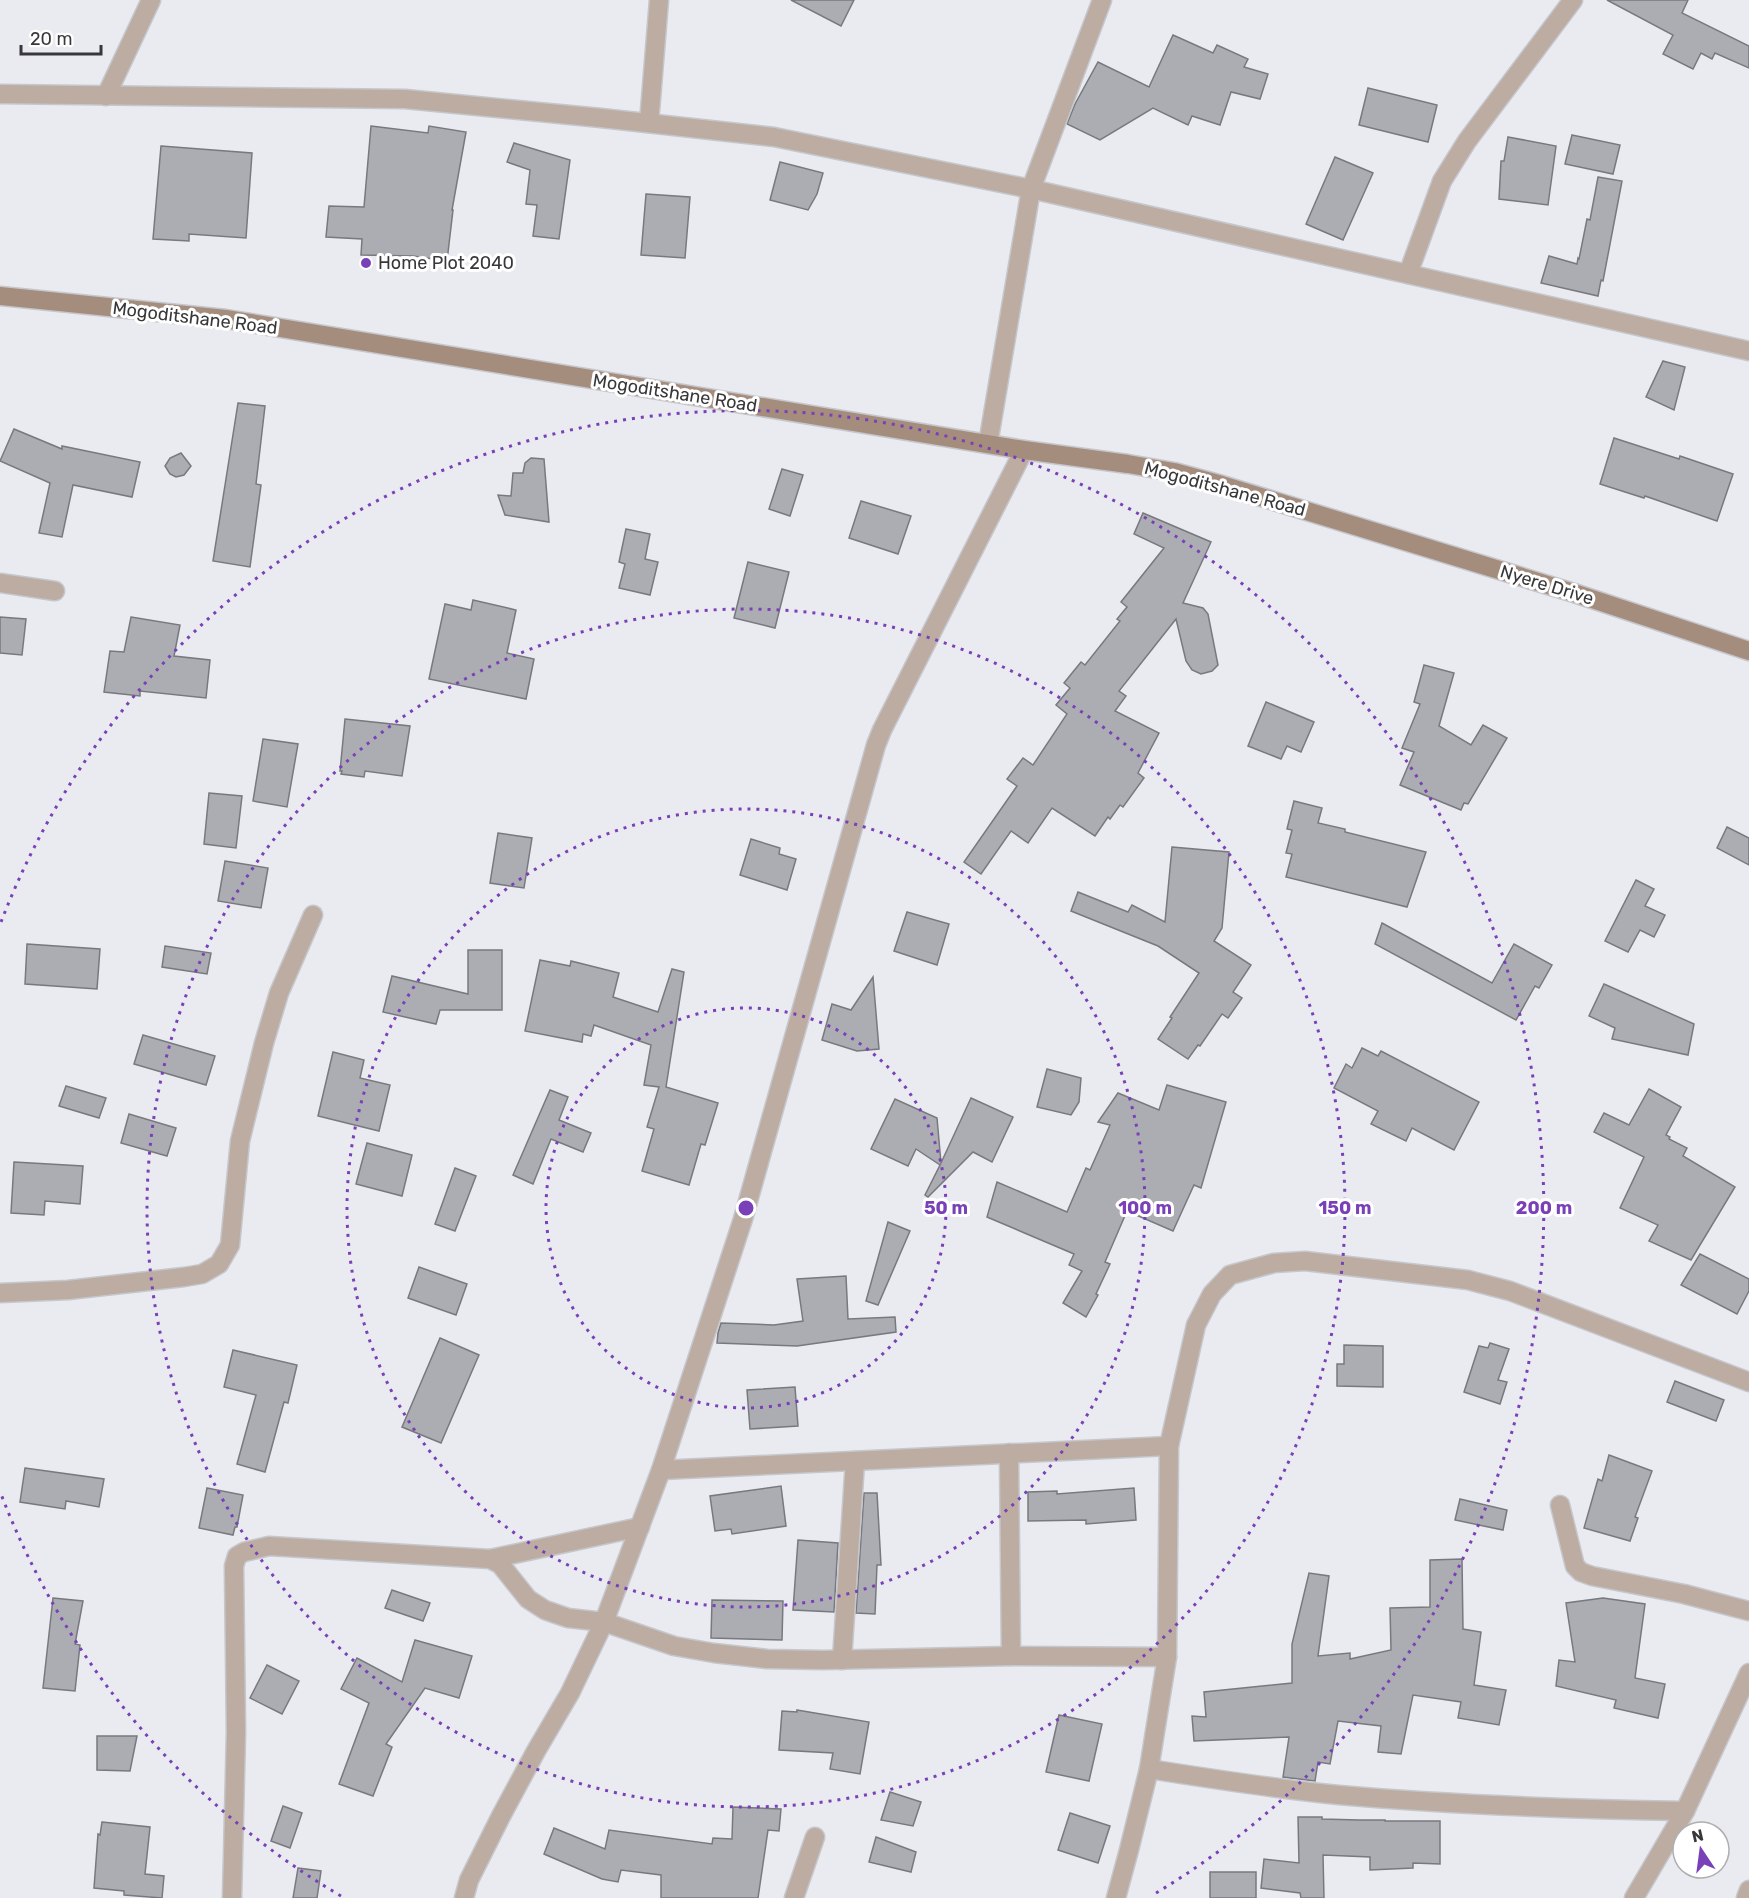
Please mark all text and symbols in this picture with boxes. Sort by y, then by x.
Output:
scale bar [21,18,100,56]
text: 20 m [30,28,72,50]
place label: Home Plot 2040 [378,252,514,274]
marker: Home Plot 2040 [359,256,373,270]
street label: Mogoditshane Road [111,297,279,339]
street label: Mogoditshane Road [591,369,759,417]
street label: Mogoditshane Road [1142,457,1308,521]
street label: Nyere Drive [1498,560,1596,610]
text: 50 m [924,1197,968,1219]
text: 100 m [1118,1197,1172,1219]
text: 150 m [1318,1197,1372,1219]
text: 200 m [1516,1197,1572,1219]
centre of rings [736,1198,756,1218]
north arrow [1671,1820,1731,1880]
text: N [1690,1825,1705,1846]

